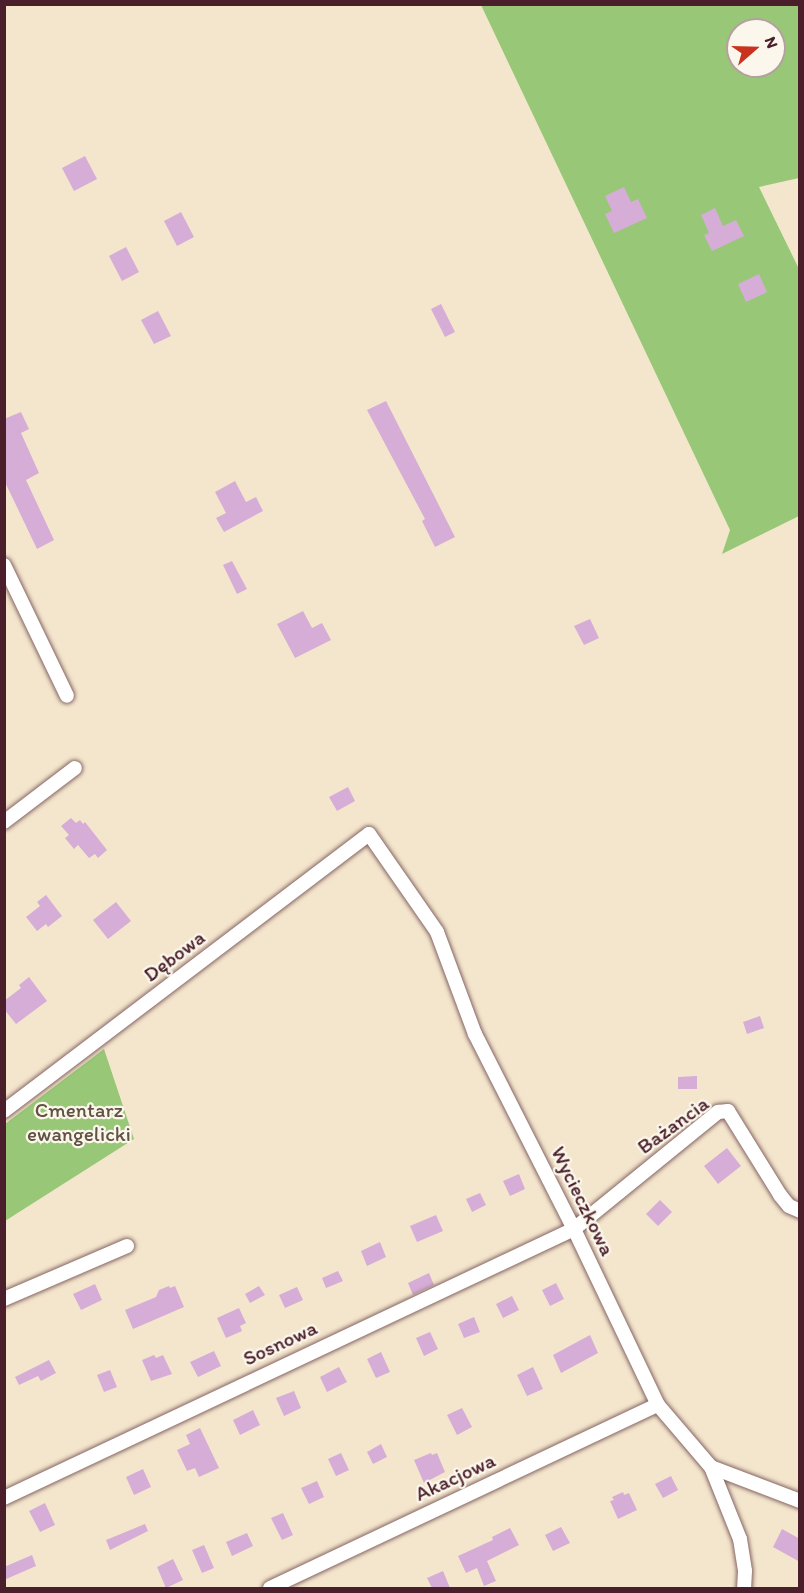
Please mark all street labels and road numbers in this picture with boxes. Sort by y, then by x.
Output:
street label: Dębowa [138,925,210,987]
street label: Bażancia [632,1091,714,1159]
street label: Wycieczkowa [546,1142,620,1260]
street label: Sosnowa [239,1315,321,1371]
street label: Akacjowa [411,1447,499,1507]

